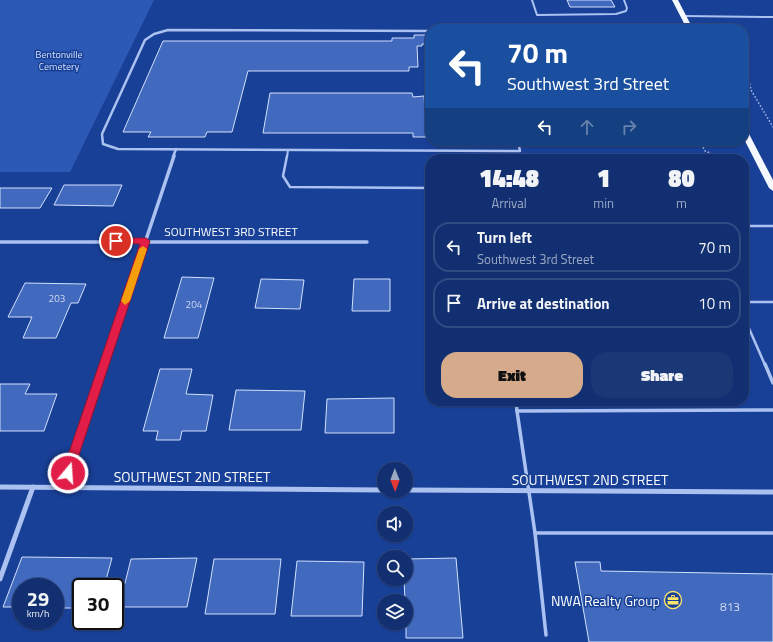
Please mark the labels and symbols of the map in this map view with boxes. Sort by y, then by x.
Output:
park label: Bentonville Cemetery [35,47,83,74]
street label: SOUTHWEST 3RD STREET [164,222,298,241]
pin [99,224,133,258]
house number: 203 [49,291,65,306]
house number: 204 [186,297,203,312]
position arrow [47,452,89,494]
north arrow [377,462,413,498]
street label: SOUTHWEST 2ND STREET [114,466,271,487]
street label: SOUTHWEST 2ND STREET [512,469,669,490]
speed limit sign: 30 [72,578,124,630]
place label: NWA Realty Group [551,590,660,611]
office icon: NWA Realty Group [663,590,683,610]
house number: 813 [720,597,740,616]

